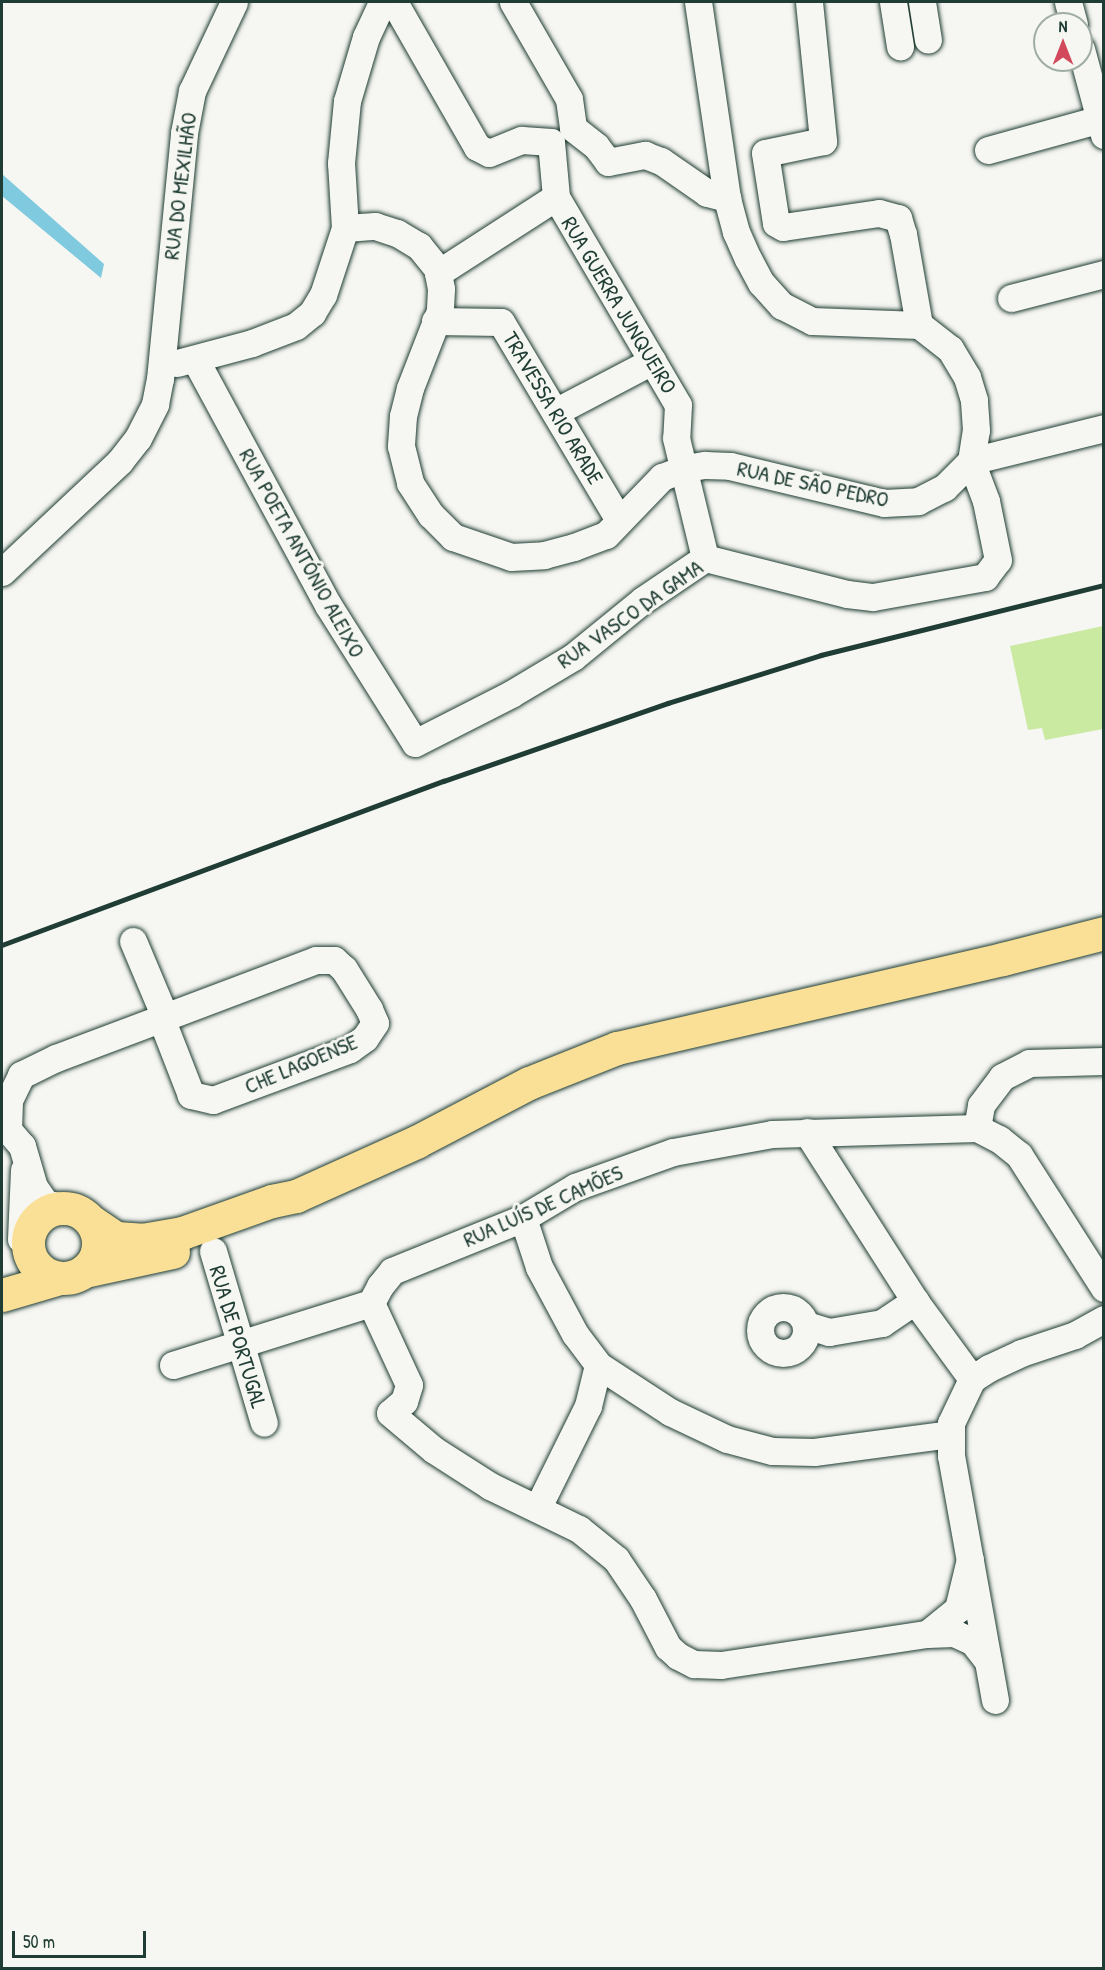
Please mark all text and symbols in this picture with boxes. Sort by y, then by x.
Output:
north arrow [1033,12,1093,72]
text: N [1059,15,1067,37]
street label: RUA DO MEXILHÃO [158,111,202,261]
street label: RUA GUERRA JUNQUEIRO [556,212,682,398]
street label: TRAVESSA RIO ARADE [497,327,609,489]
street label: RUA POETA ANTÓNIO ALEIXO [234,444,370,662]
street label: RUA DE SÃO PEDRO [735,455,891,513]
street label: RUA VASCO DA GAMA [552,554,708,674]
street label: CHE LAGOENSE [241,1028,361,1100]
street label: RUA LUÍS DE CAMÕES [459,1159,627,1253]
street label: RUA DE PORTUGAL [204,1262,272,1412]
scale bar [15,1919,148,1957]
text: 50 m [23,1929,55,1954]

